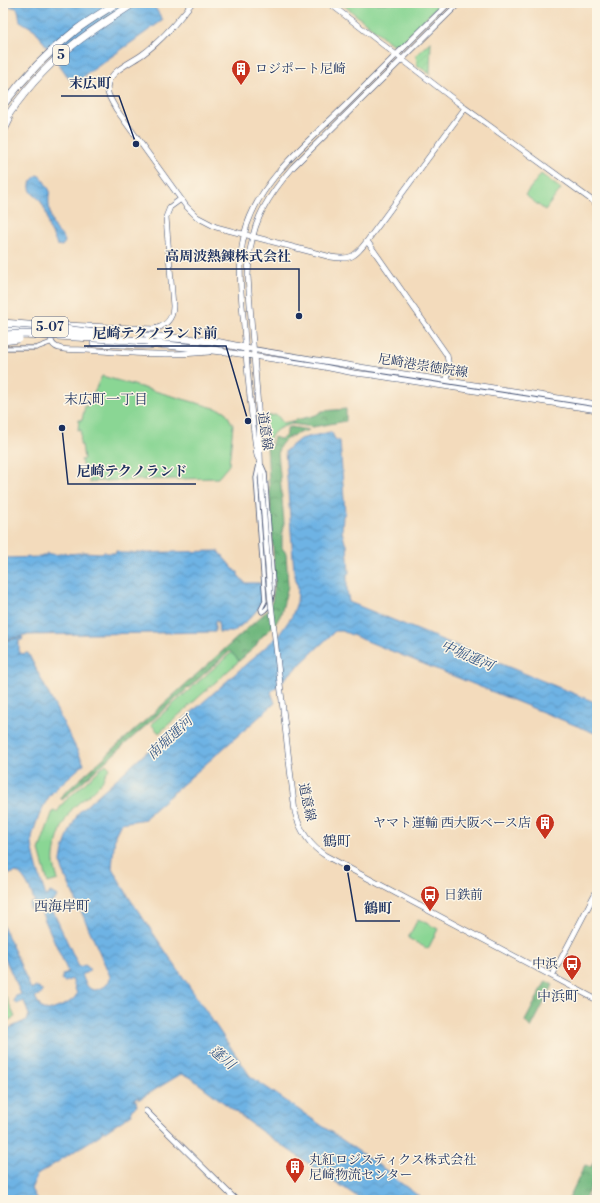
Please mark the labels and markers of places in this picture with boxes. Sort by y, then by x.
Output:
building icon: ロジポート尼崎 [230,58,252,86]
place label: ロジポート尼崎 [255,61,346,77]
callout: 末広町 [61,70,119,96]
callout: 高周波熱錬株式会社 [157,243,299,269]
callout: 尼崎テクノランド前 [84,320,226,346]
callout: 尼崎テクノランド [68,458,196,484]
building icon: ヤマト運輸 西大阪ベース店 [534,812,556,840]
place label: ヤマト運輸 西大阪ベース店 [373,815,531,831]
bus stop icon: 日鉄前 [419,884,441,912]
place label: 日鉄前 [444,887,483,903]
callout: 鶴町 [356,895,400,921]
bus stop icon: 中浜 [561,953,583,981]
place label: 中浜 [532,956,558,972]
place label: 丸紅ロジスティクス株式会社 尼崎物流センター [309,1152,476,1183]
building icon: 丸紅ロジスティクス株式会社 尼崎物流センター [284,1156,306,1184]

